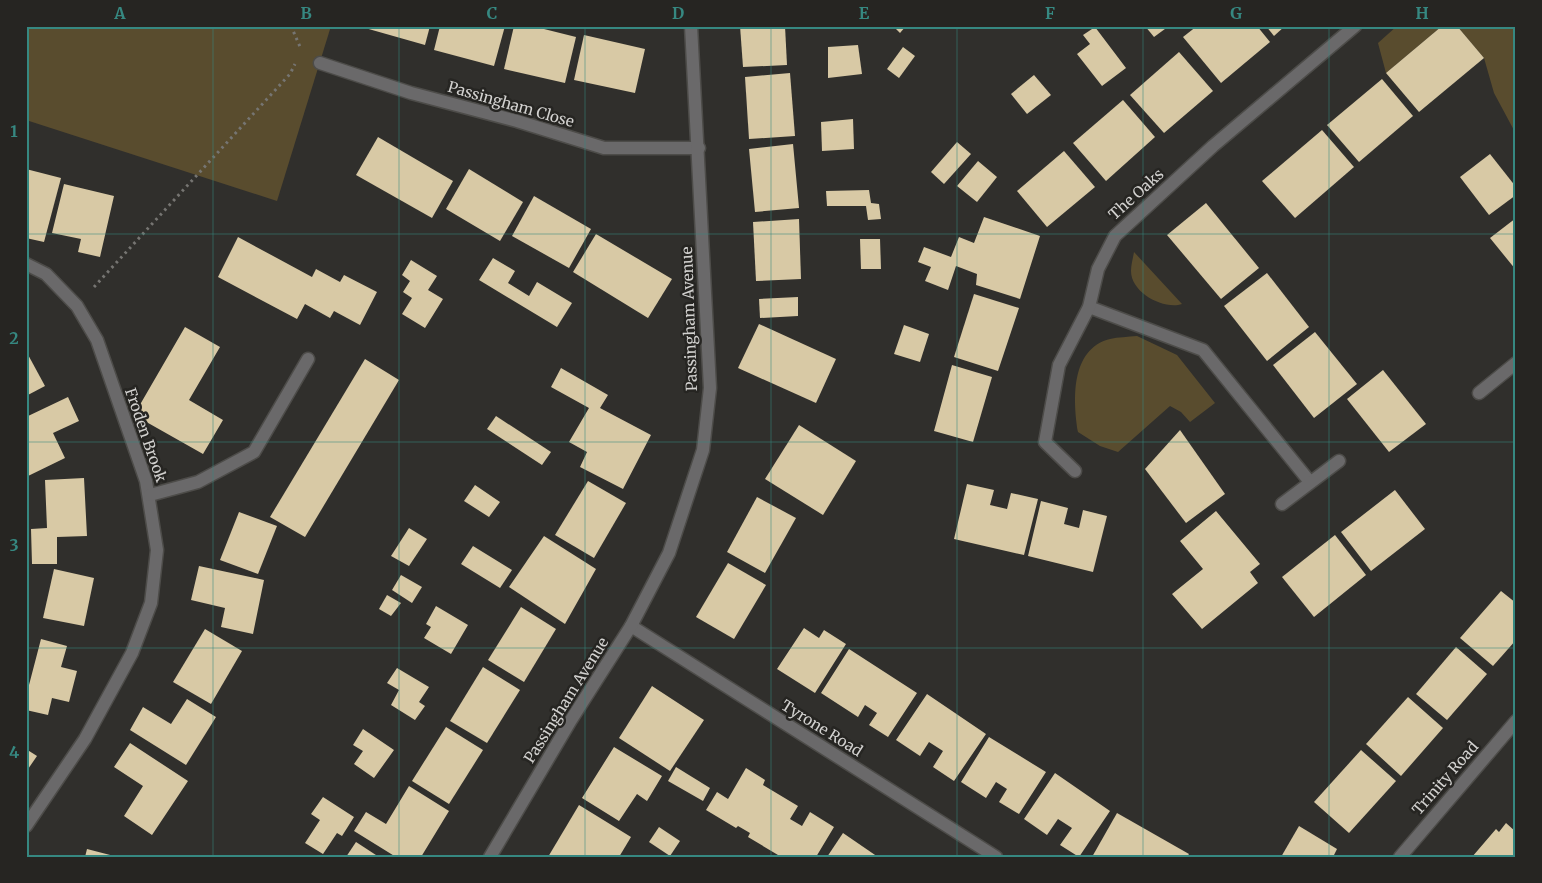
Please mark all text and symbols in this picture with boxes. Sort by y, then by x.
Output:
text: A [113,3,126,23]
text: B [300,3,312,23]
text: C [487,3,497,23]
text: D [672,3,684,23]
text: E [859,3,870,23]
text: F [1045,3,1055,23]
text: G [1230,3,1242,23]
text: H [1415,3,1429,23]
street label: Passingham Close [446,77,576,131]
text: 1 [10,121,18,141]
street label: The Oaks [1105,164,1167,224]
street label: Passingham Avenue [677,246,701,392]
text: 2 [9,328,19,348]
street label: Froden Brook [121,385,171,485]
text: 3 [9,535,19,555]
street label: Passingham Avenue [520,633,612,766]
street label: Tyrone Road [778,696,866,760]
street label: Trinity Road [1408,737,1482,819]
text: 4 [9,742,19,762]

